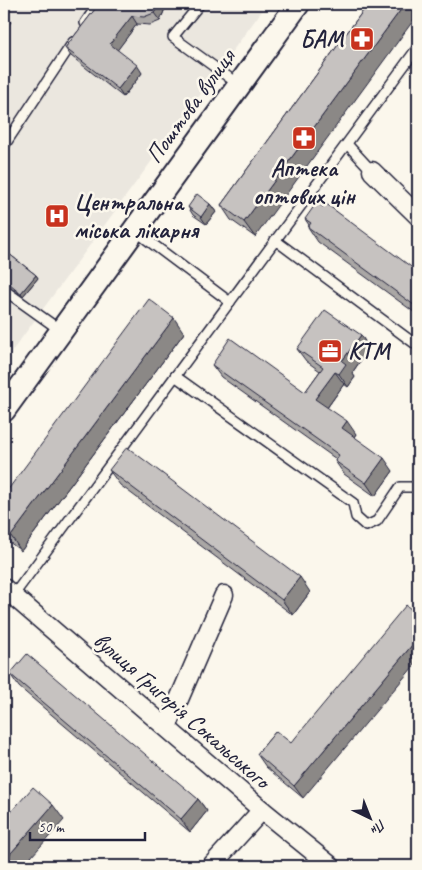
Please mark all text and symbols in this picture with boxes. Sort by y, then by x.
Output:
place label: БАМ [300,24,345,54]
pharmacy icon: БАМ [349,26,375,52]
street label: Поштова вулиця [139,42,242,169]
pharmacy icon: Аптека оптових цін [291,125,317,151]
place label: Аптека оптових цін [253,153,356,211]
place label: Центральна міська лікарня [74,187,200,245]
hospital icon: Центральна міська лікарня [44,203,70,229]
place label: КТМ [348,336,392,366]
office icon: КТМ [317,338,343,364]
street label: вулиця Григорія Сокальського [87,625,278,797]
north arrow [344,792,394,842]
scale bar [30,810,145,842]
text: Пн [367,816,390,839]
text: 50 m [38,818,65,837]

